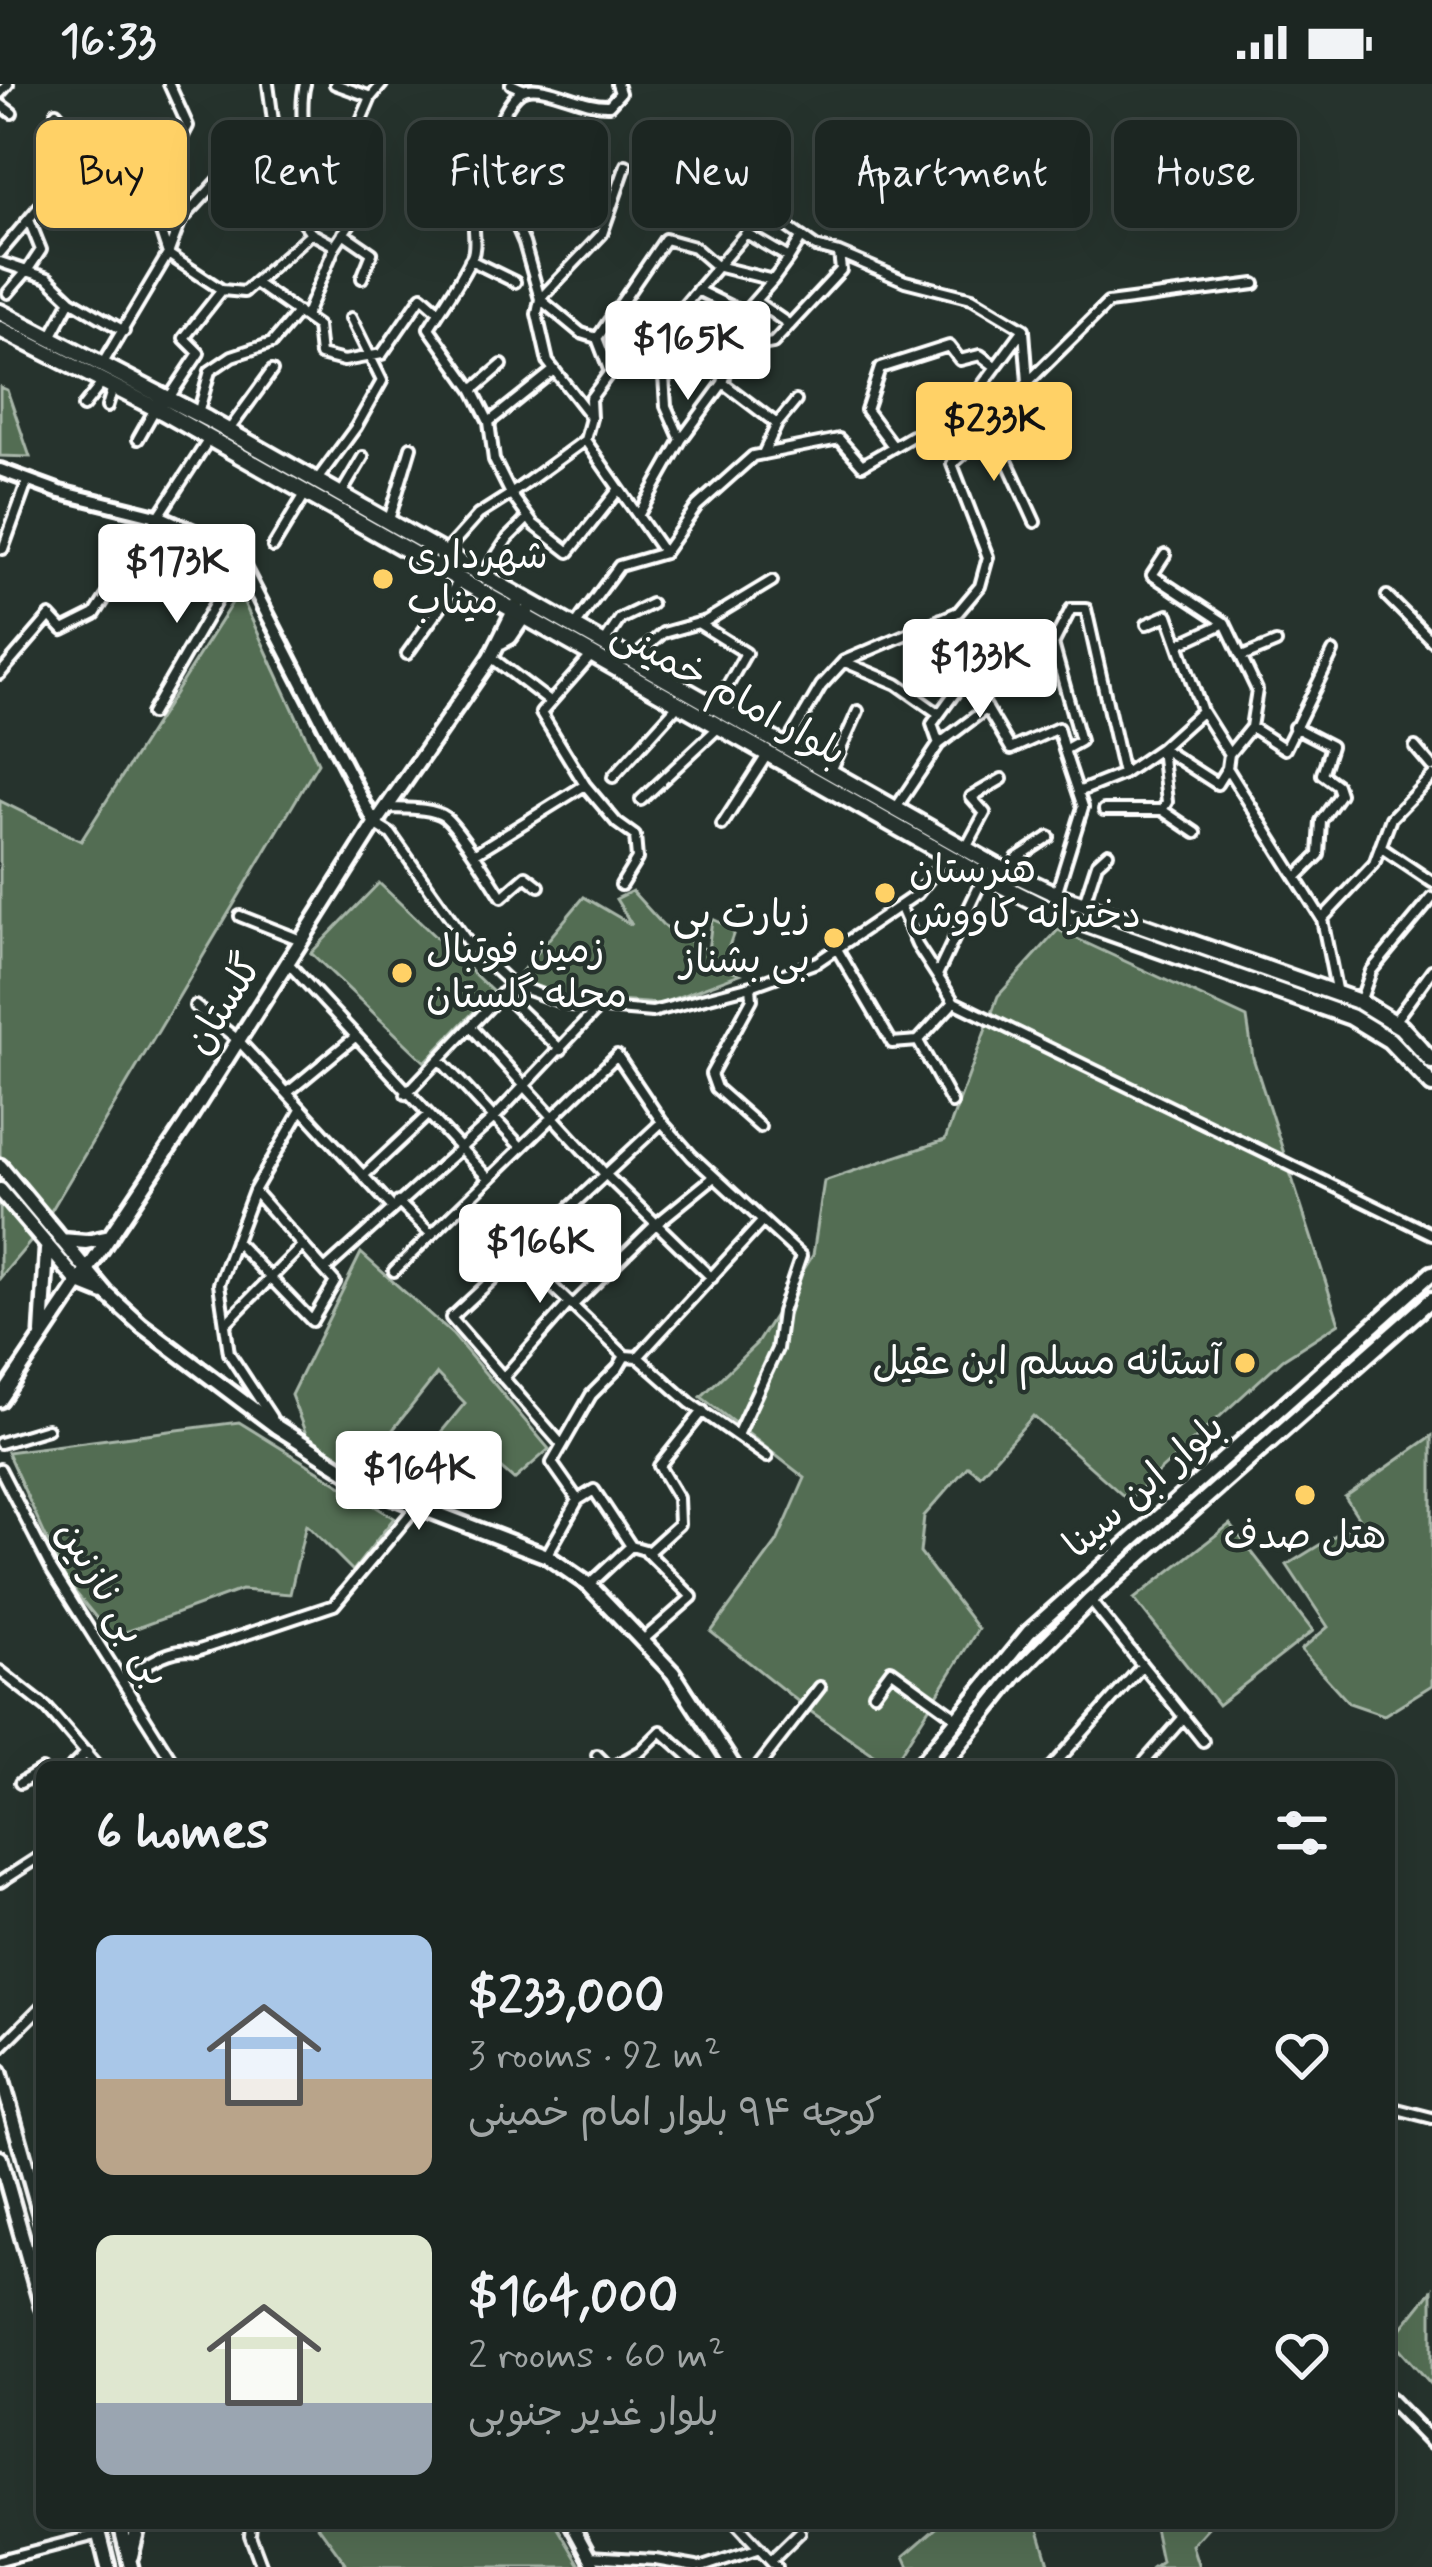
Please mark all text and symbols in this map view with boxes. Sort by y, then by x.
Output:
text: 16:33 [60,13,156,72]
chip: Buy [36,120,187,228]
chip: Rent [211,120,383,228]
chip: Filters [407,120,608,228]
chip: New [632,120,791,228]
chip: Apartment [815,120,1090,228]
chip: House [1114,120,1297,228]
pin: $165K [604,301,772,403]
text: $165K [632,314,744,365]
pin: $233K [910,382,1078,484]
text: $233K [943,395,1045,446]
pin: $173K [93,524,261,626]
place label: شهرداری میناب [407,532,548,628]
text: $173K [125,537,229,588]
marker: شهرداری میناب [370,566,396,592]
street label: بلوار امام خمینی [601,609,854,780]
pin: $133K [896,619,1064,721]
text: $133K [930,632,1030,683]
place label: هنرستان دخترانه کاووش [909,846,1141,942]
marker: هنرستان دخترانه کاووش [872,880,898,906]
place label: زیارت بی بی بشناز [673,891,810,987]
marker: زیارت بی بی بشناز [821,925,847,951]
place label: زمین فوتبال محله گلستان [426,926,627,1022]
street label: گلستان [174,945,276,1065]
marker: زمین فوتبال محله گلستان [389,960,415,986]
pin: $166K [456,1204,624,1306]
text: $166K [486,1217,594,1268]
place label: آستانه مسلم ابن عقیل [872,1338,1222,1390]
marker: آستانه مسلم ابن عقیل [1232,1350,1258,1376]
street label: بلوار ابن سینا [1054,1403,1236,1571]
pin: $164K [335,1431,503,1533]
text: $164K [363,1444,475,1495]
marker: هتل صدف [1292,1482,1318,1508]
street label: بی بی نازنین [42,1511,182,1697]
place label: هتل صدف [1223,1512,1387,1563]
text: 6 homes [96,1800,269,1866]
icon: filters [1269,1800,1335,1866]
text: $233,000 [468,1965,665,2031]
icon: home [192,1983,336,2127]
icon: heart [1269,2022,1335,2088]
text: 3 rooms · 92 m² [468,2031,721,2082]
text: کوچه ۹۴ بلوار امام خمینی [468,2089,882,2140]
text: $164,000 [468,2265,678,2331]
icon: home [192,2283,336,2427]
icon: heart [1269,2322,1335,2388]
text: 2 rooms · 60 m² [468,2331,725,2382]
text: بلوار غدیر جنوبی [468,2389,719,2440]

